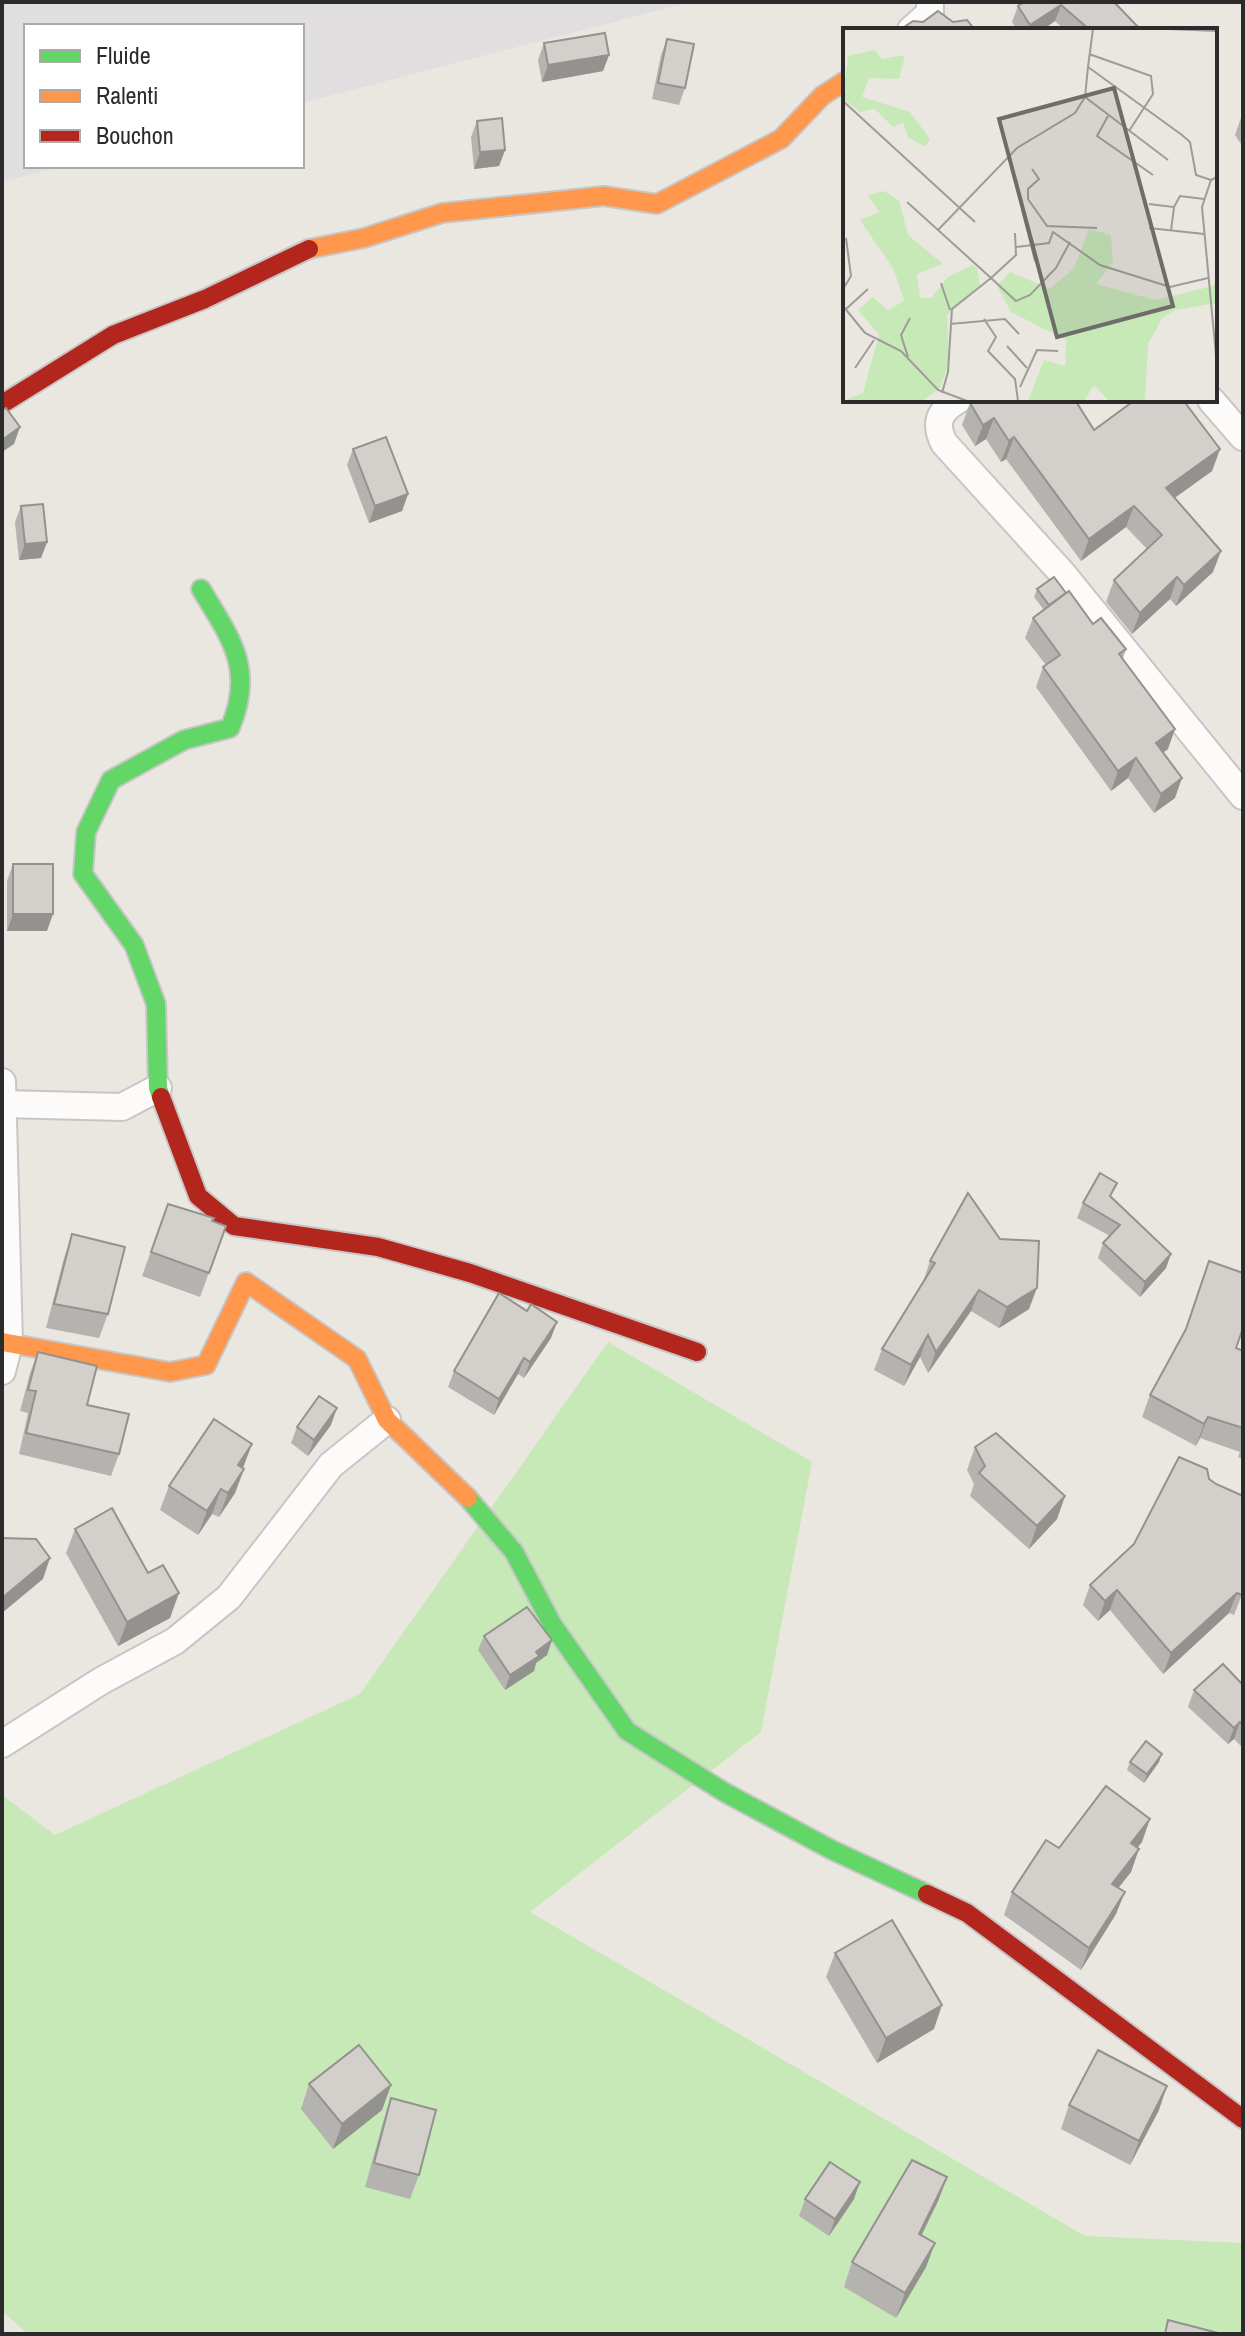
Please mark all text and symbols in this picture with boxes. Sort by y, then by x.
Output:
legend [24,24,304,168]
inset map [843,28,1217,402]
text: Fluide [96,39,151,71]
text: Ralenti [96,79,158,111]
text: Bouchon [96,119,174,151]

